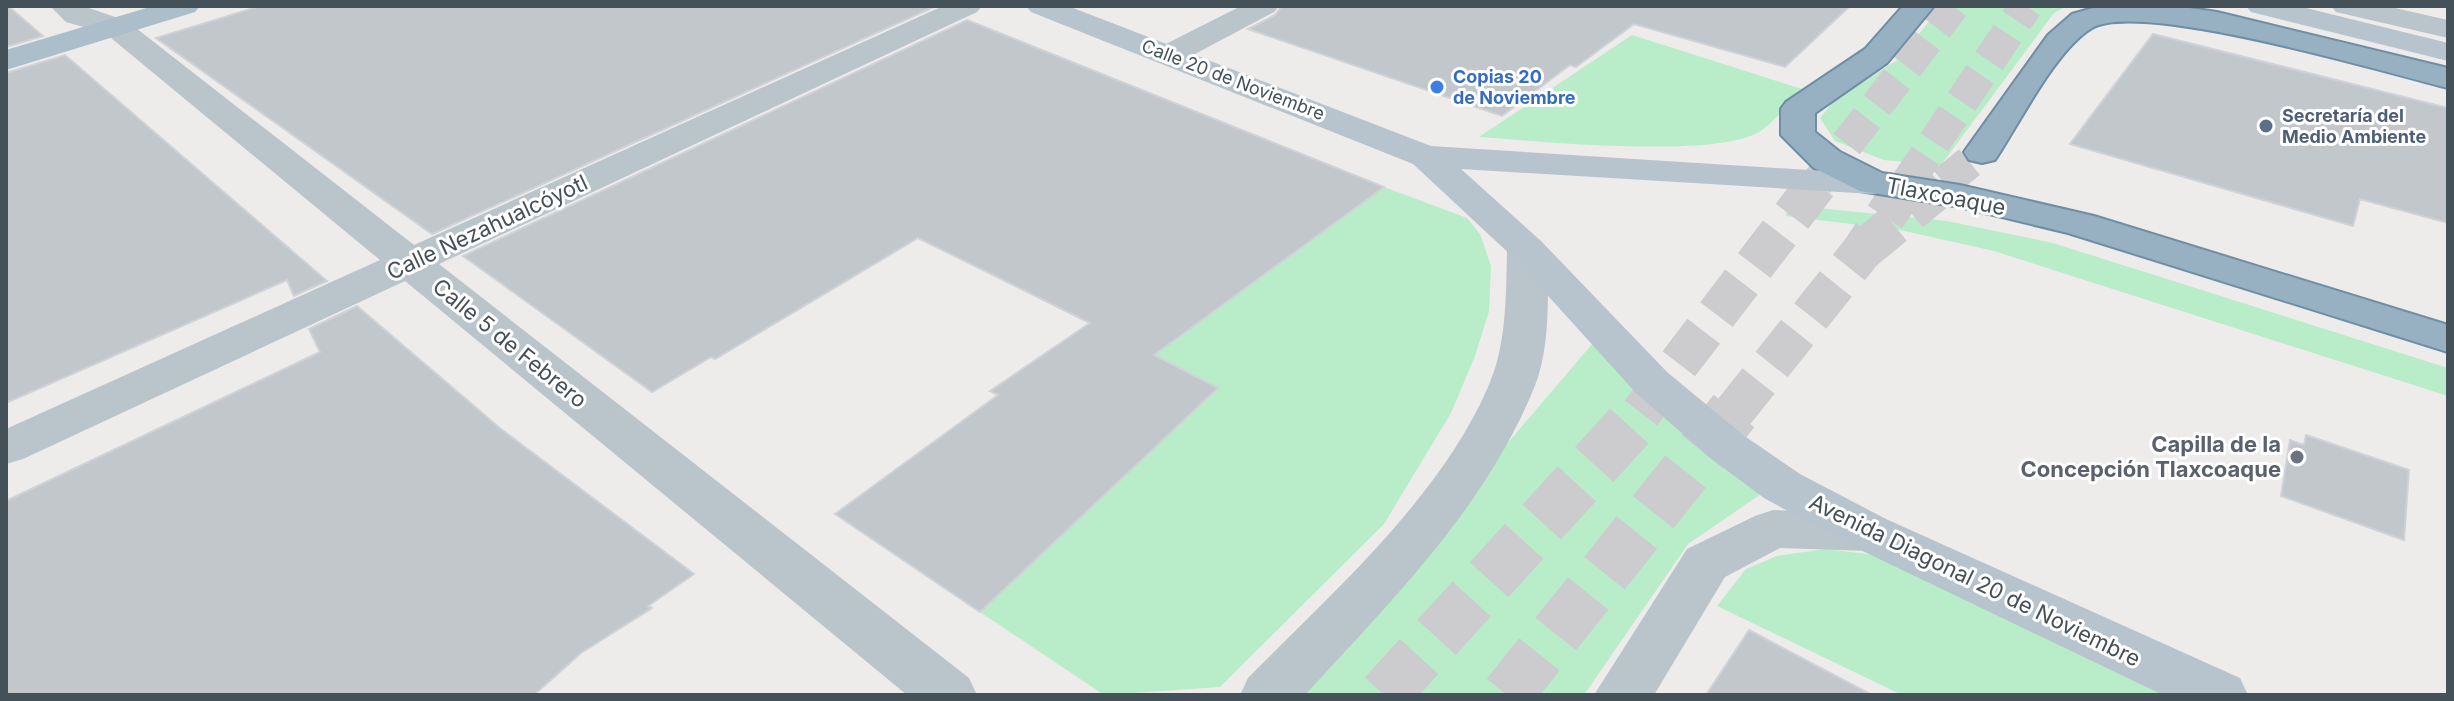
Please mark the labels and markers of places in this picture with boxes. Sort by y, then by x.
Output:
place label: Copias 20 de Noviembre [1453,66,1576,108]
marker: Copias 20 de Noviembre [1428,78,1446,96]
place label: Secretaría del Medio Ambiente [2282,105,2426,147]
marker: Secretaría del Medio Ambiente [2257,117,2275,135]
place label: Capilla de la Concepción Tlaxcoaque [2020,431,2281,482]
marker: Capilla de la Concepción Tlaxcoaque [2288,448,2306,466]

